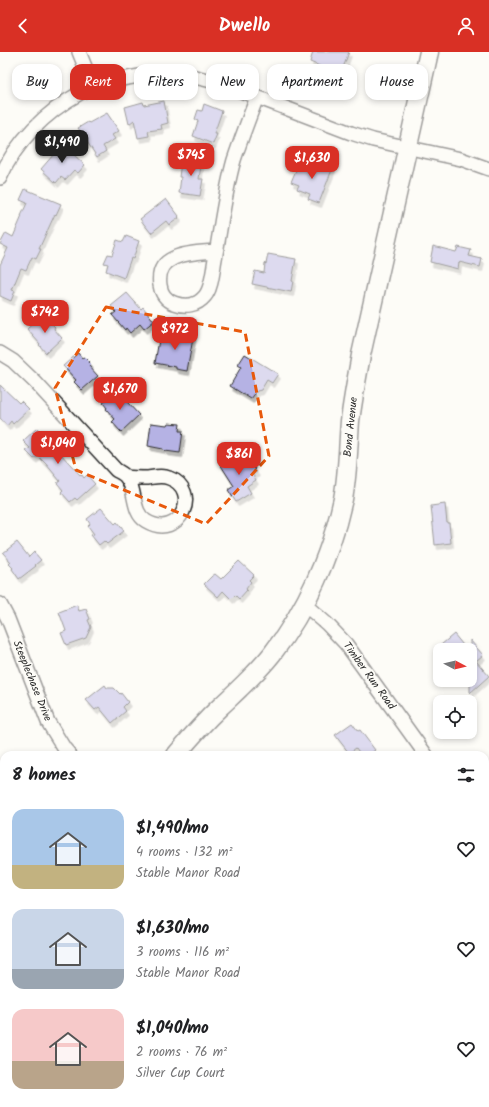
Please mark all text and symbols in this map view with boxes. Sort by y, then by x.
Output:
text: Dwello [219,12,270,41]
icon: back [12,15,34,37]
icon: person [455,15,477,37]
chip: Buy [12,64,62,100]
chip: Rent [70,64,126,100]
chip: Filters [134,64,198,100]
chip: New [206,64,259,100]
chip: Apartment [267,64,357,100]
chip: House [365,64,428,100]
pin: $1,490 [29,130,95,164]
text: $1,490 [44,132,80,153]
pin: $745 [167,143,215,177]
text: $745 [177,145,205,166]
pin: $1,630 [279,146,345,180]
text: $1,630 [294,148,330,169]
pin: $742 [21,300,69,334]
text: $742 [31,302,59,323]
pin: $972 [151,317,199,351]
text: $972 [161,319,189,340]
pin: $1,670 [87,377,153,411]
text: $1,670 [103,379,137,400]
street label: Bond Avenue [339,396,363,458]
pin: $1,040 [25,431,91,465]
text: $1,040 [40,433,76,454]
pin: $861 [215,442,263,476]
text: $861 [226,444,252,465]
street label: Steeplechase Drive [8,638,56,724]
street label: Timber Run Road [338,638,400,714]
north arrow [433,643,477,687]
map controls [433,643,477,739]
button: locate [433,695,477,739]
text: 8 homes [12,762,76,789]
icon: filters [455,764,477,786]
text: $1,490/mo [136,815,209,842]
icon: home [44,825,92,873]
icon: heart [455,838,477,860]
text: 4 rooms · 132 m² [136,842,232,863]
text: Stable Manor Road [136,863,240,884]
text: $1,630/mo [136,915,209,942]
icon: home [44,925,92,973]
icon: heart [455,938,477,960]
text: 3 rooms · 116 m² [136,942,229,963]
text: Stable Manor Road [136,963,240,984]
text: $1,040/mo [136,1015,209,1042]
icon: home [44,1025,92,1073]
icon: heart [455,1038,477,1060]
text: 2 rooms · 76 m² [136,1042,227,1063]
text: Silver Cup Court [136,1063,225,1084]

